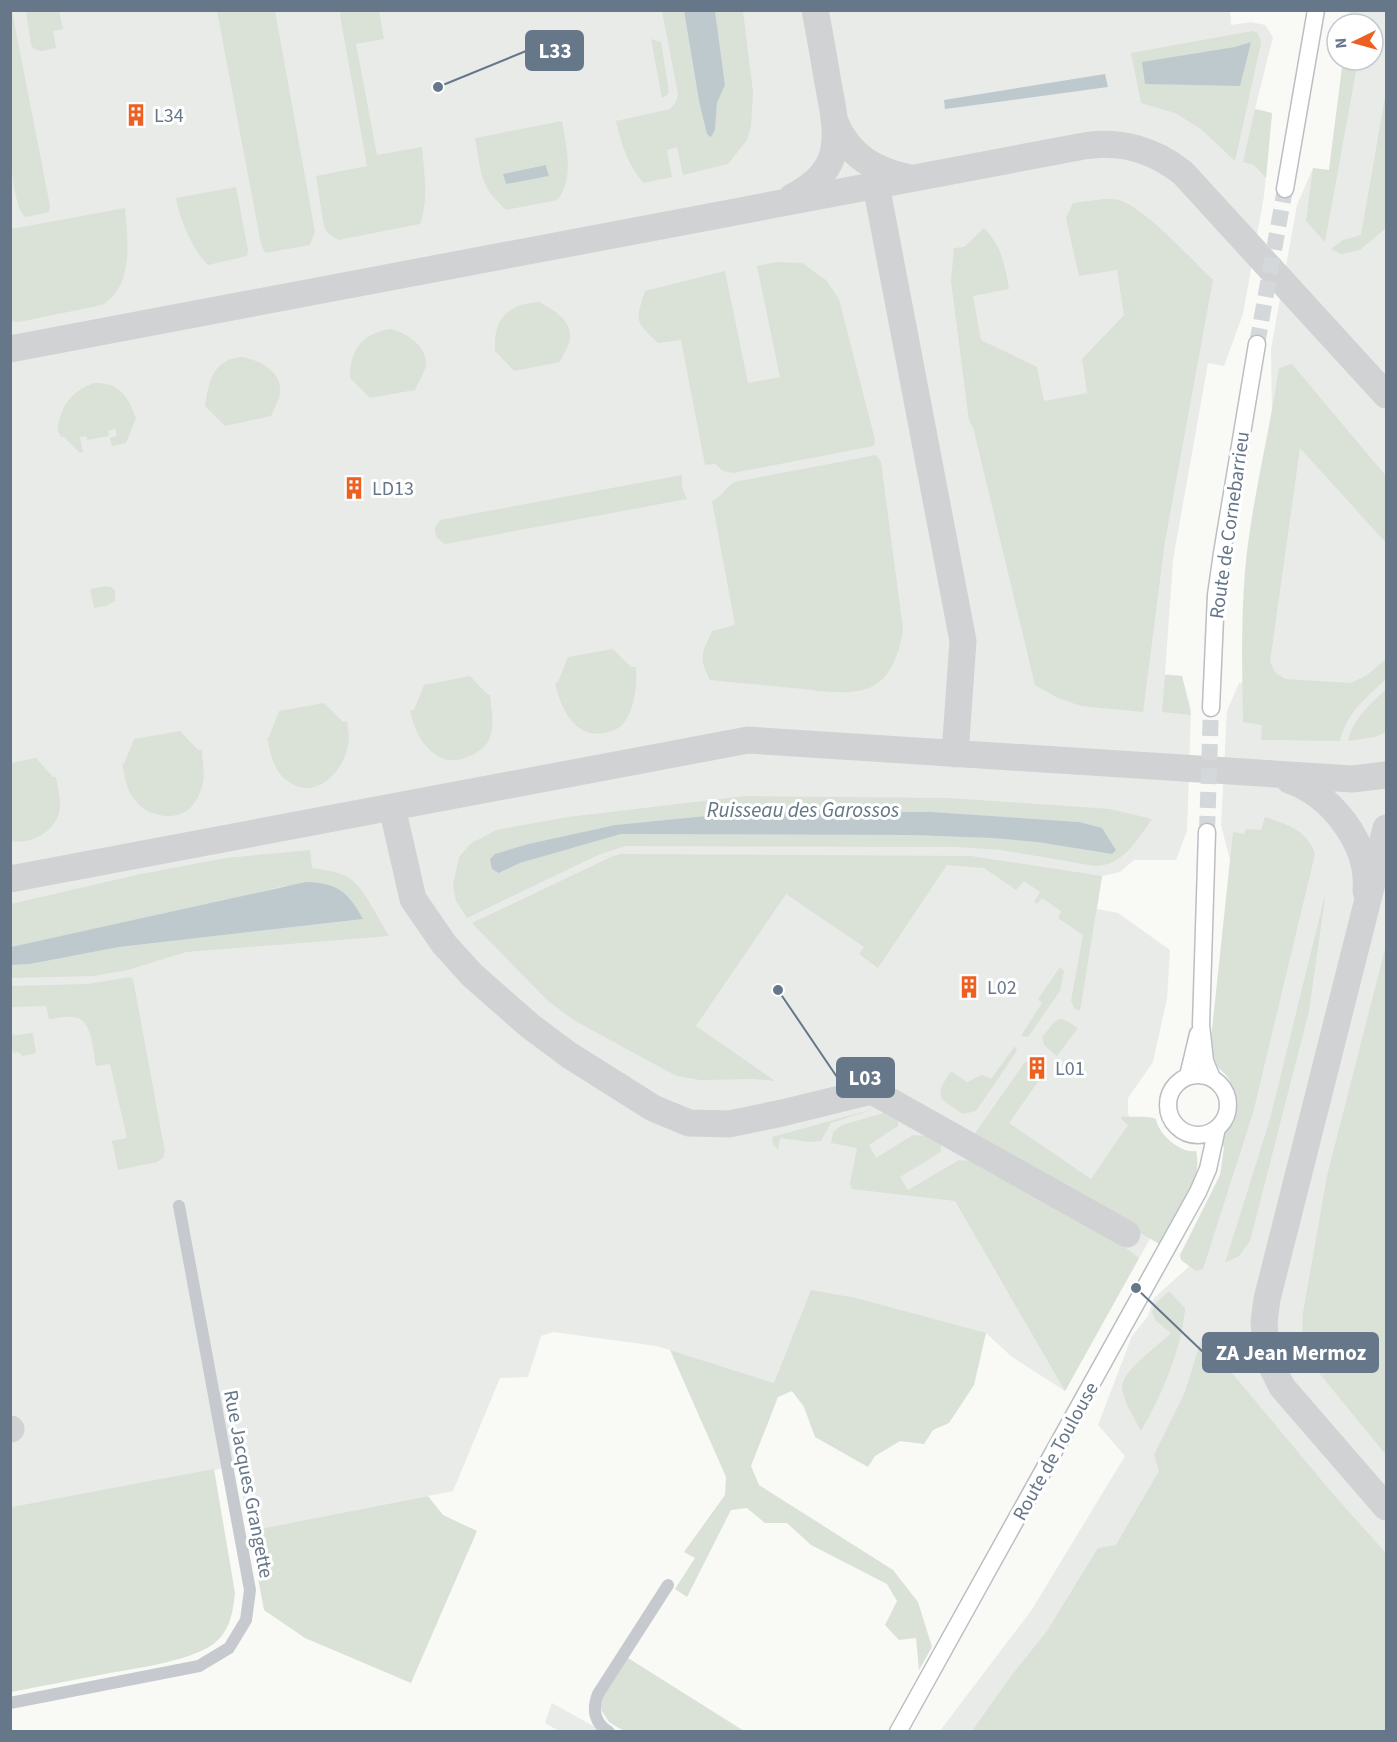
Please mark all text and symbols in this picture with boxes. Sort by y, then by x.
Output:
north arrow [1325,12,1385,72]
callout: L33 [526,31,583,70]
text: L33 [538,36,572,66]
text: N [1330,37,1352,49]
building icon: L34 [123,102,149,128]
place label: L34 [154,102,184,130]
street label: Route de Cornebarrieu [1203,430,1257,621]
building icon: LD13 [341,475,367,501]
place label: LD13 [372,475,414,503]
water label: Ruisseau des Garossos [707,795,899,825]
building icon: L02 [956,974,982,1000]
place label: L02 [987,974,1017,1002]
building icon: L01 [1024,1055,1050,1081]
place label: L01 [1055,1055,1085,1083]
callout: L03 [837,1058,894,1097]
text: L03 [848,1063,882,1093]
callout: ZA Jean Mermoz [1203,1333,1378,1372]
text: ZA Jean Mermoz [1216,1338,1367,1368]
street label: Route de Toulouse [1006,1377,1106,1526]
street label: Rue Jacques Grangette [216,1388,280,1581]

